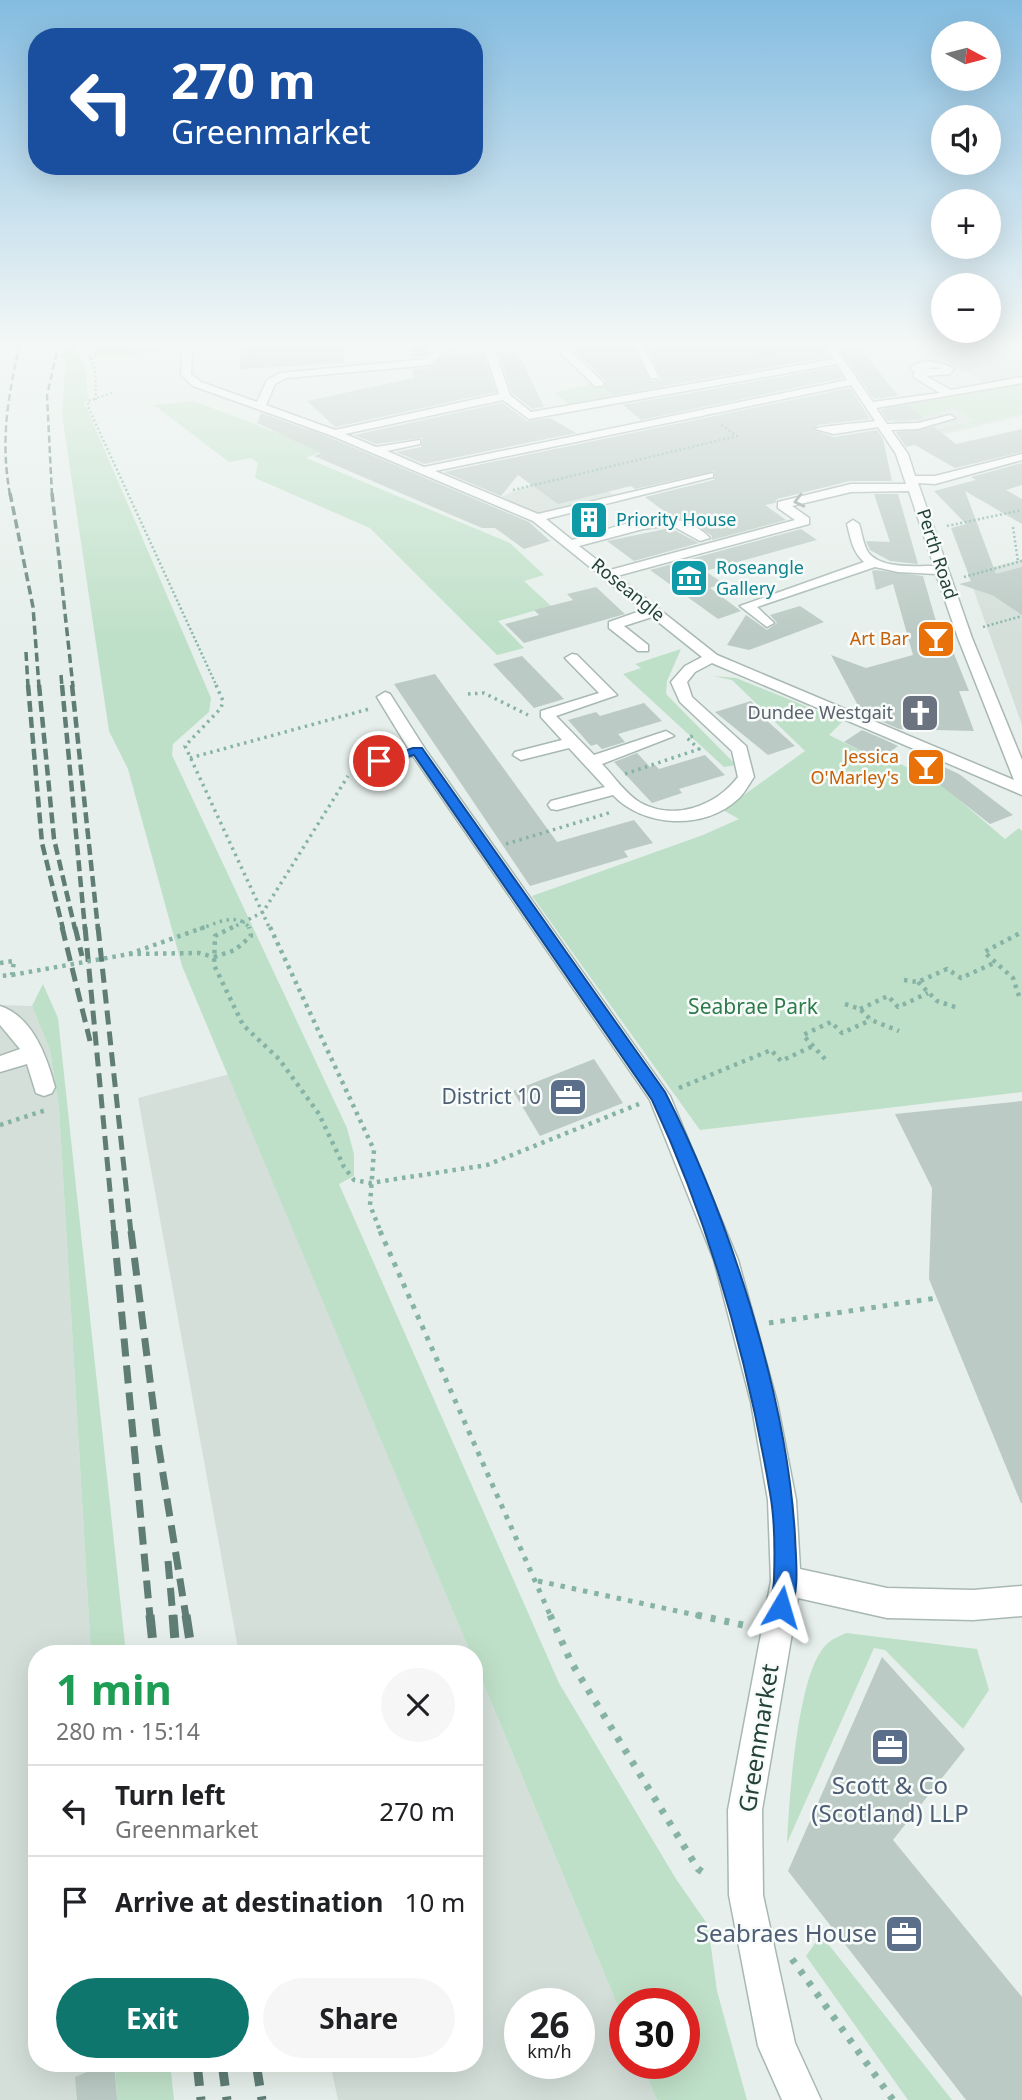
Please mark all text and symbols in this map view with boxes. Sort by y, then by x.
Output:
north arrow [931,21,1001,91]
map controls [931,21,1001,343]
text: 270 m [171,47,316,113]
icon: left [56,56,147,147]
button: sound [931,105,1001,175]
text: Greenmarket [171,110,371,153]
button: + [931,189,1001,259]
button: − [931,273,1001,343]
one-way arrow [793,493,805,507]
building icon: Priority House [568,499,610,541]
street label: Perth Road [912,505,964,602]
place label: Priority House [616,507,736,531]
street label: Roseangle [587,552,670,626]
place label: Roseangle Gallery [716,555,804,600]
museum icon: Roseangle Gallery [668,557,710,599]
bar icon: Art Bar [915,618,957,660]
place label: Art Bar [850,626,910,650]
church icon: Dundee Westgait [899,692,941,734]
place label: Dundee Westgait [748,700,893,724]
pin [349,731,409,791]
icon: arrive [360,742,398,780]
place label: Jessica O'Marley's [811,744,899,789]
bar icon: Jessica O'Marley's [905,746,947,788]
park label: Seabrae Park [688,992,819,1020]
office icon: District 10 [547,1076,589,1118]
place label: District 10 [441,1082,541,1110]
position arrow [744,1570,818,1644]
text: 1 min [56,1660,172,1717]
street label: Greenmarket [730,1661,786,1814]
button: close [381,1668,455,1742]
text: 280 m · 15:14 [56,1715,200,1747]
office icon: Scott & Co (Scotland) LLP [869,1726,911,1768]
place label: Scott & Co (Scotland) LLP [811,1768,969,1829]
text: Turn left [115,1777,226,1813]
icon: left [56,1792,94,1830]
text: 270 m [379,1793,455,1829]
text: Greenmarket [115,1813,258,1845]
icon: arrive [56,1883,94,1921]
text: Arrive at destination [115,1884,384,1920]
text: 10 m [405,1884,465,1920]
office icon: Seabraes House [883,1913,925,1955]
place label: Seabraes House [696,1916,877,1949]
button: Exit [56,1978,249,2058]
button: Share [263,1978,455,2058]
speed limit sign: 30 [609,1988,700,2079]
text: 26 [529,2001,570,2048]
text: km/h [527,2039,572,2063]

